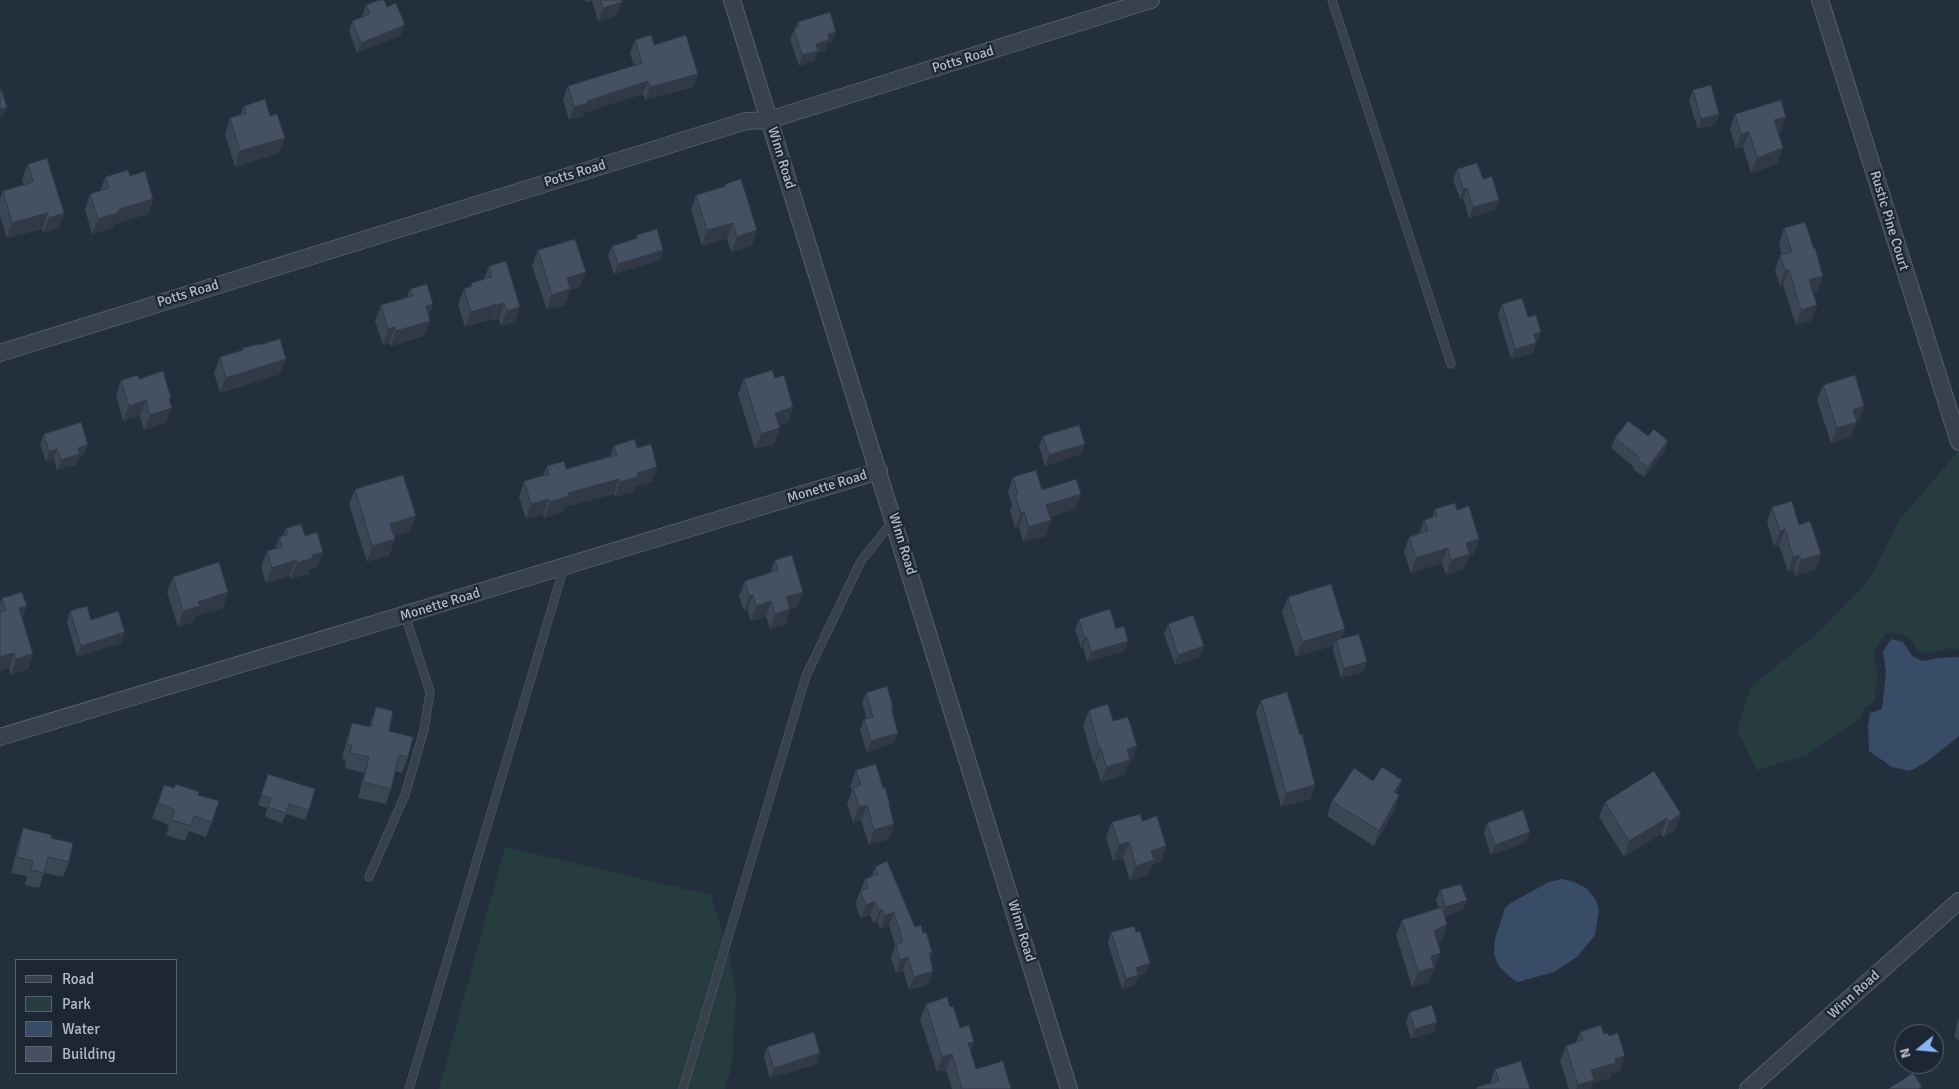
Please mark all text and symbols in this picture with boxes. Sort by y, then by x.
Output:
street label: Potts Road [930,43,996,77]
street label: Winn Road [764,125,798,191]
street label: Potts Road [542,157,608,191]
street label: Rustic Pine Court [1866,169,1912,273]
street label: Potts Road [155,277,221,311]
street label: Monette Road [785,467,869,507]
street label: Winn Road [885,511,919,577]
street label: Monette Road [398,585,482,625]
street label: Winn Road [1004,898,1038,964]
legend [15,959,178,1074]
street label: Winn Road [1825,967,1883,1023]
text: Road [62,970,94,988]
text: Park [62,995,91,1013]
text: Water [62,1020,100,1038]
north arrow [1894,1024,1944,1074]
text: Building [62,1045,116,1063]
text: N [1896,1046,1915,1060]

